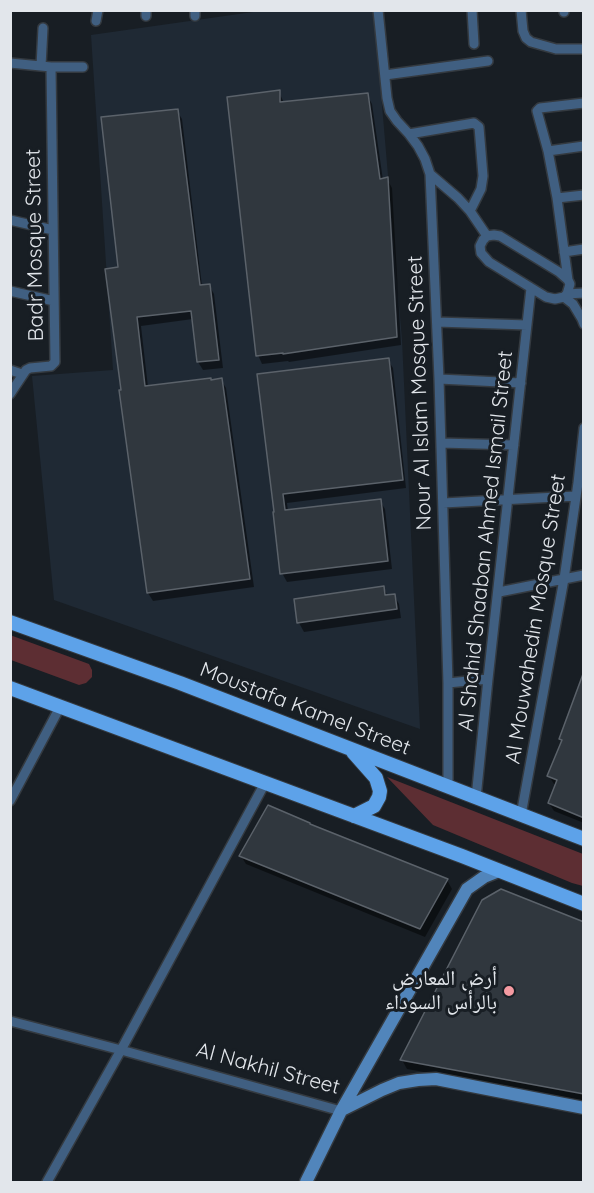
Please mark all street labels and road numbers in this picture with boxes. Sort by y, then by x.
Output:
street label: Badr Mosque Street [21,149,49,341]
street label: Nour Al Islam Mosque Street [403,255,437,531]
street label: Al Shahid Shaaban Ahmed Ismail Street [453,349,519,733]
street label: Al Mouwahedin Mosque Street [501,472,571,766]
street label: Moustafa Kamel Street [196,657,414,761]
street label: Al Nakhil Street [193,1038,343,1100]

